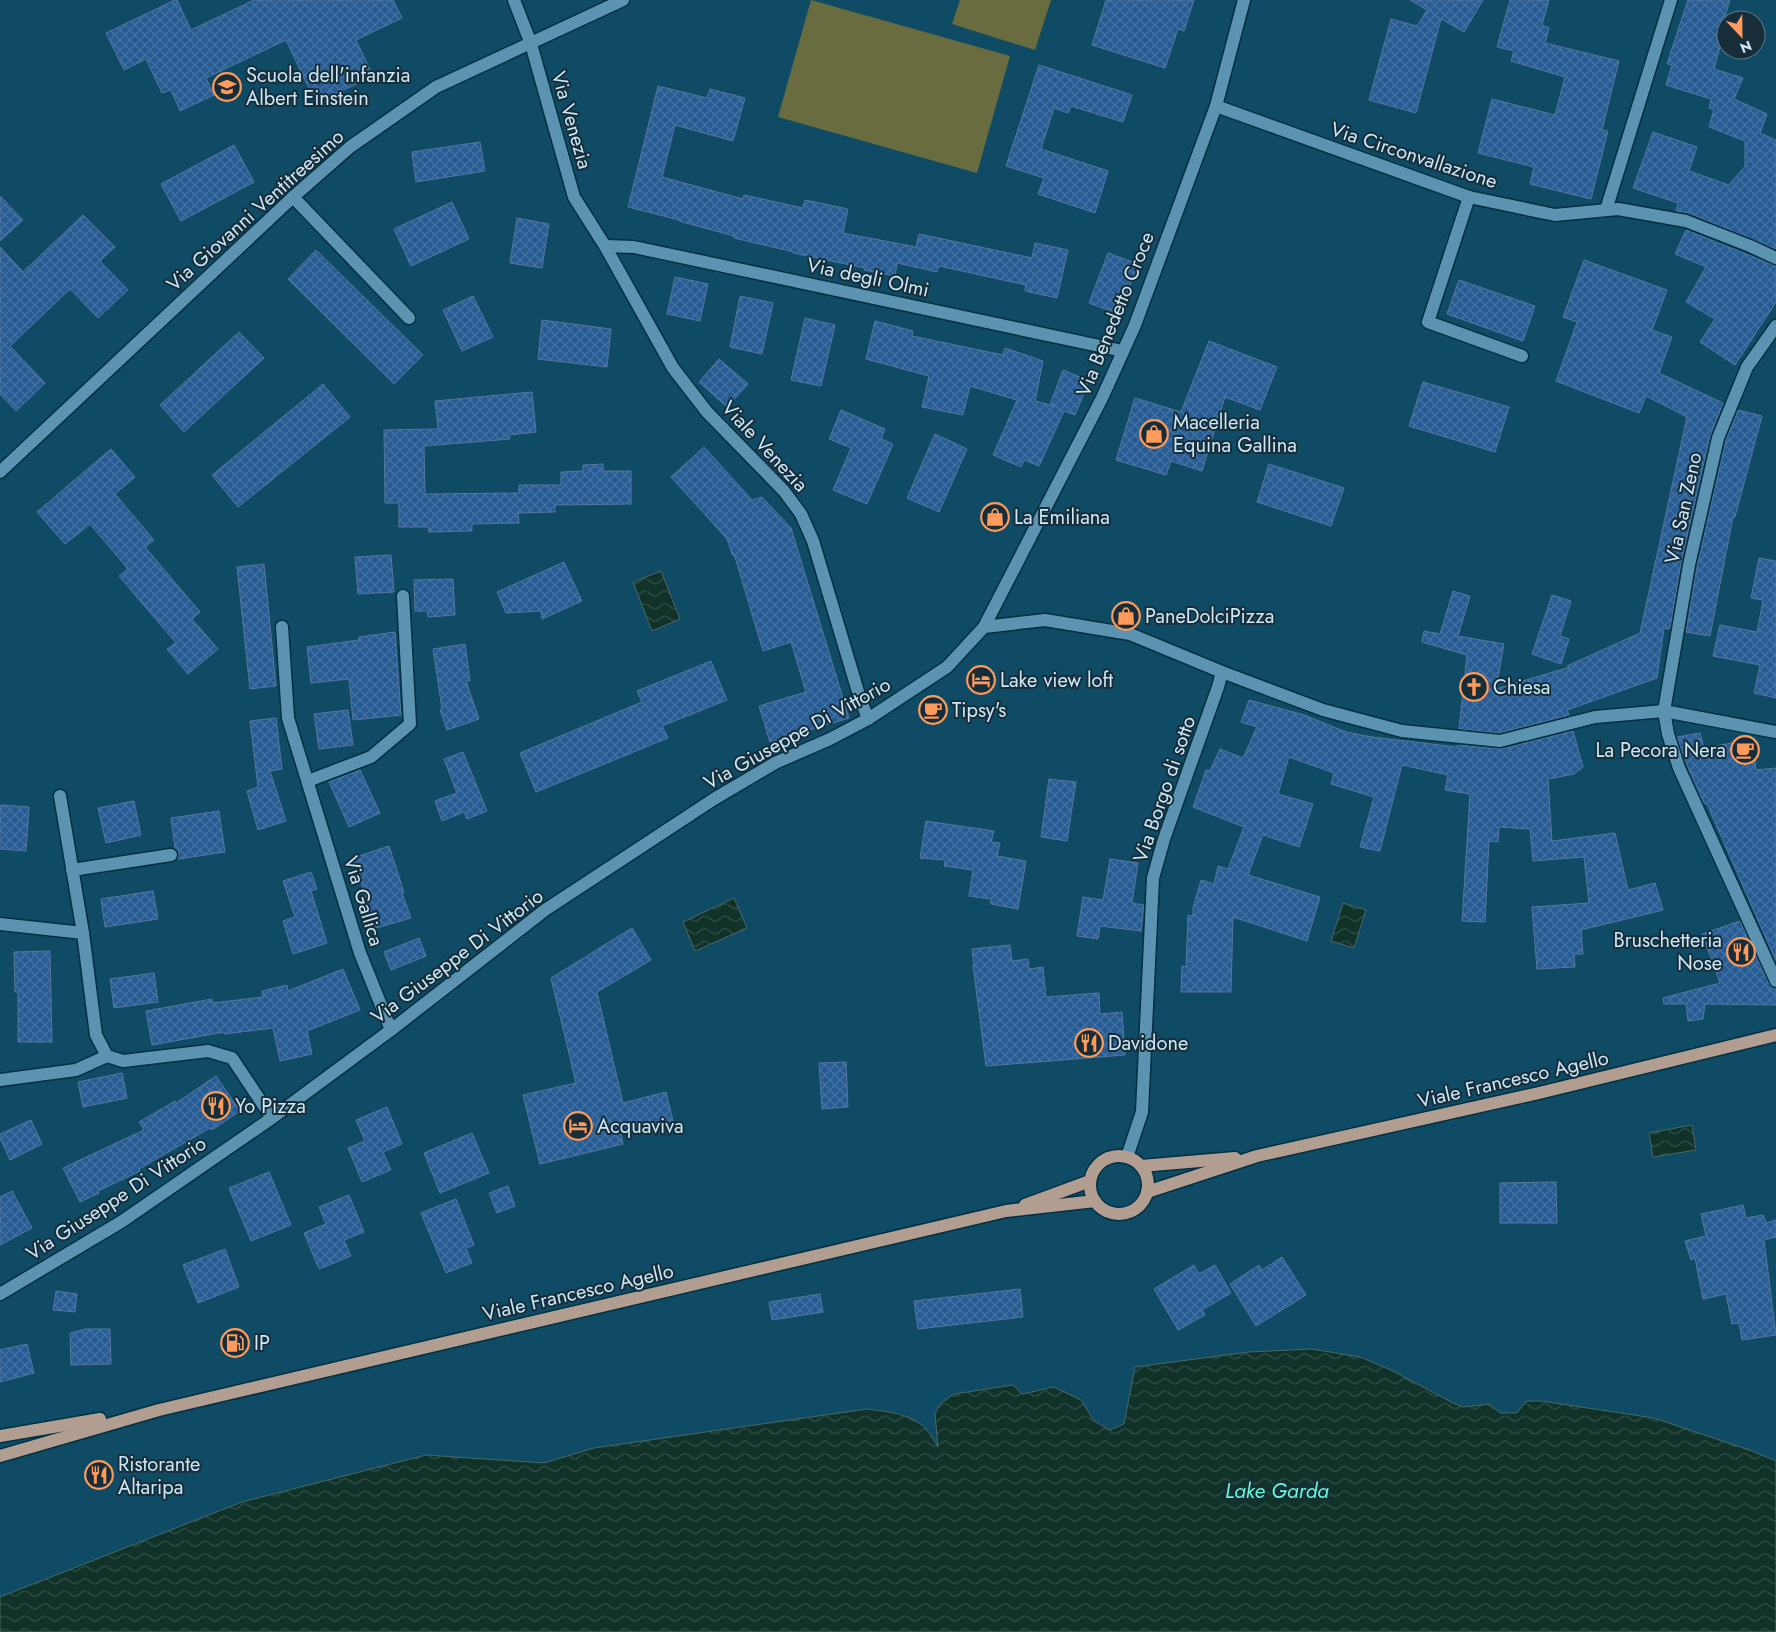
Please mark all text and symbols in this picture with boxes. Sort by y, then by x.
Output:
north arrow [1716,10,1766,60]
text: N [1737,36,1755,58]
place label: Scuola dell'infanzia Albert Einstein [246,61,410,113]
street label: Via Venezia [544,68,599,172]
school or university icon: Scuola dell'infanzia Albert Einstein [212,72,242,102]
street label: Via Circonvallazione [1327,115,1501,196]
street label: Via Giovanni Ventitreesimo [160,123,351,298]
street label: Via Benedetto Croce [1069,227,1162,401]
street label: Via degli Olmi [804,250,932,305]
street label: Viale Venezia [715,394,815,498]
place label: Macelleria Equina Gallina [1173,408,1297,460]
shop icon: Macelleria Equina Gallina [1139,419,1169,449]
street label: Via San Zeno [1658,450,1709,566]
shop icon: La Emiliana [980,502,1010,532]
place label: La Emiliana [1014,503,1110,532]
shop icon: PaneDolciPizza [1111,601,1141,631]
place label: PaneDolciPizza [1145,602,1274,631]
hotel icon: Lake view loft [966,665,996,695]
place label: Lake view loft [1000,666,1113,695]
street label: Via Giuseppe Di Vittorio [699,670,896,797]
church icon: Chiesa [1459,672,1489,702]
place label: Chiesa [1493,673,1550,702]
cafe icon: Tipsy's [918,695,948,725]
place label: Tipsy's [952,696,1006,725]
street label: Via Borgo di sotto [1126,712,1203,866]
cafe icon: La Pecora Nera [1730,735,1760,765]
place label: La Pecora Nera [1595,736,1726,765]
street label: Via Gallica [336,853,391,950]
street label: Via Giuseppe Di Vittorio [365,882,550,1031]
place label: Bruschetteria Nose [1613,926,1722,978]
restaurant icon: Bruschetteria Nose [1726,937,1756,967]
restaurant icon: Davidone [1074,1028,1104,1058]
place label: Davidone [1108,1029,1188,1058]
street label: Viale Francesco Agello [1415,1043,1611,1116]
restaurant icon: Yo Pizza [201,1091,231,1121]
place label: Yo Pizza [235,1092,306,1121]
hotel icon: Acquaviva [563,1111,593,1141]
place label: Acquaviva [597,1112,684,1141]
street label: Via Giuseppe Di Vittorio [21,1129,212,1268]
street label: Viale Francesco Agello [480,1256,676,1329]
fuel station icon: IP [220,1328,250,1358]
place label: IP [254,1329,270,1358]
place label: Ristorante Altaripa [118,1450,200,1502]
restaurant icon: Ristorante Altaripa [84,1460,114,1490]
water label: Lake Garda [1225,1476,1329,1506]

